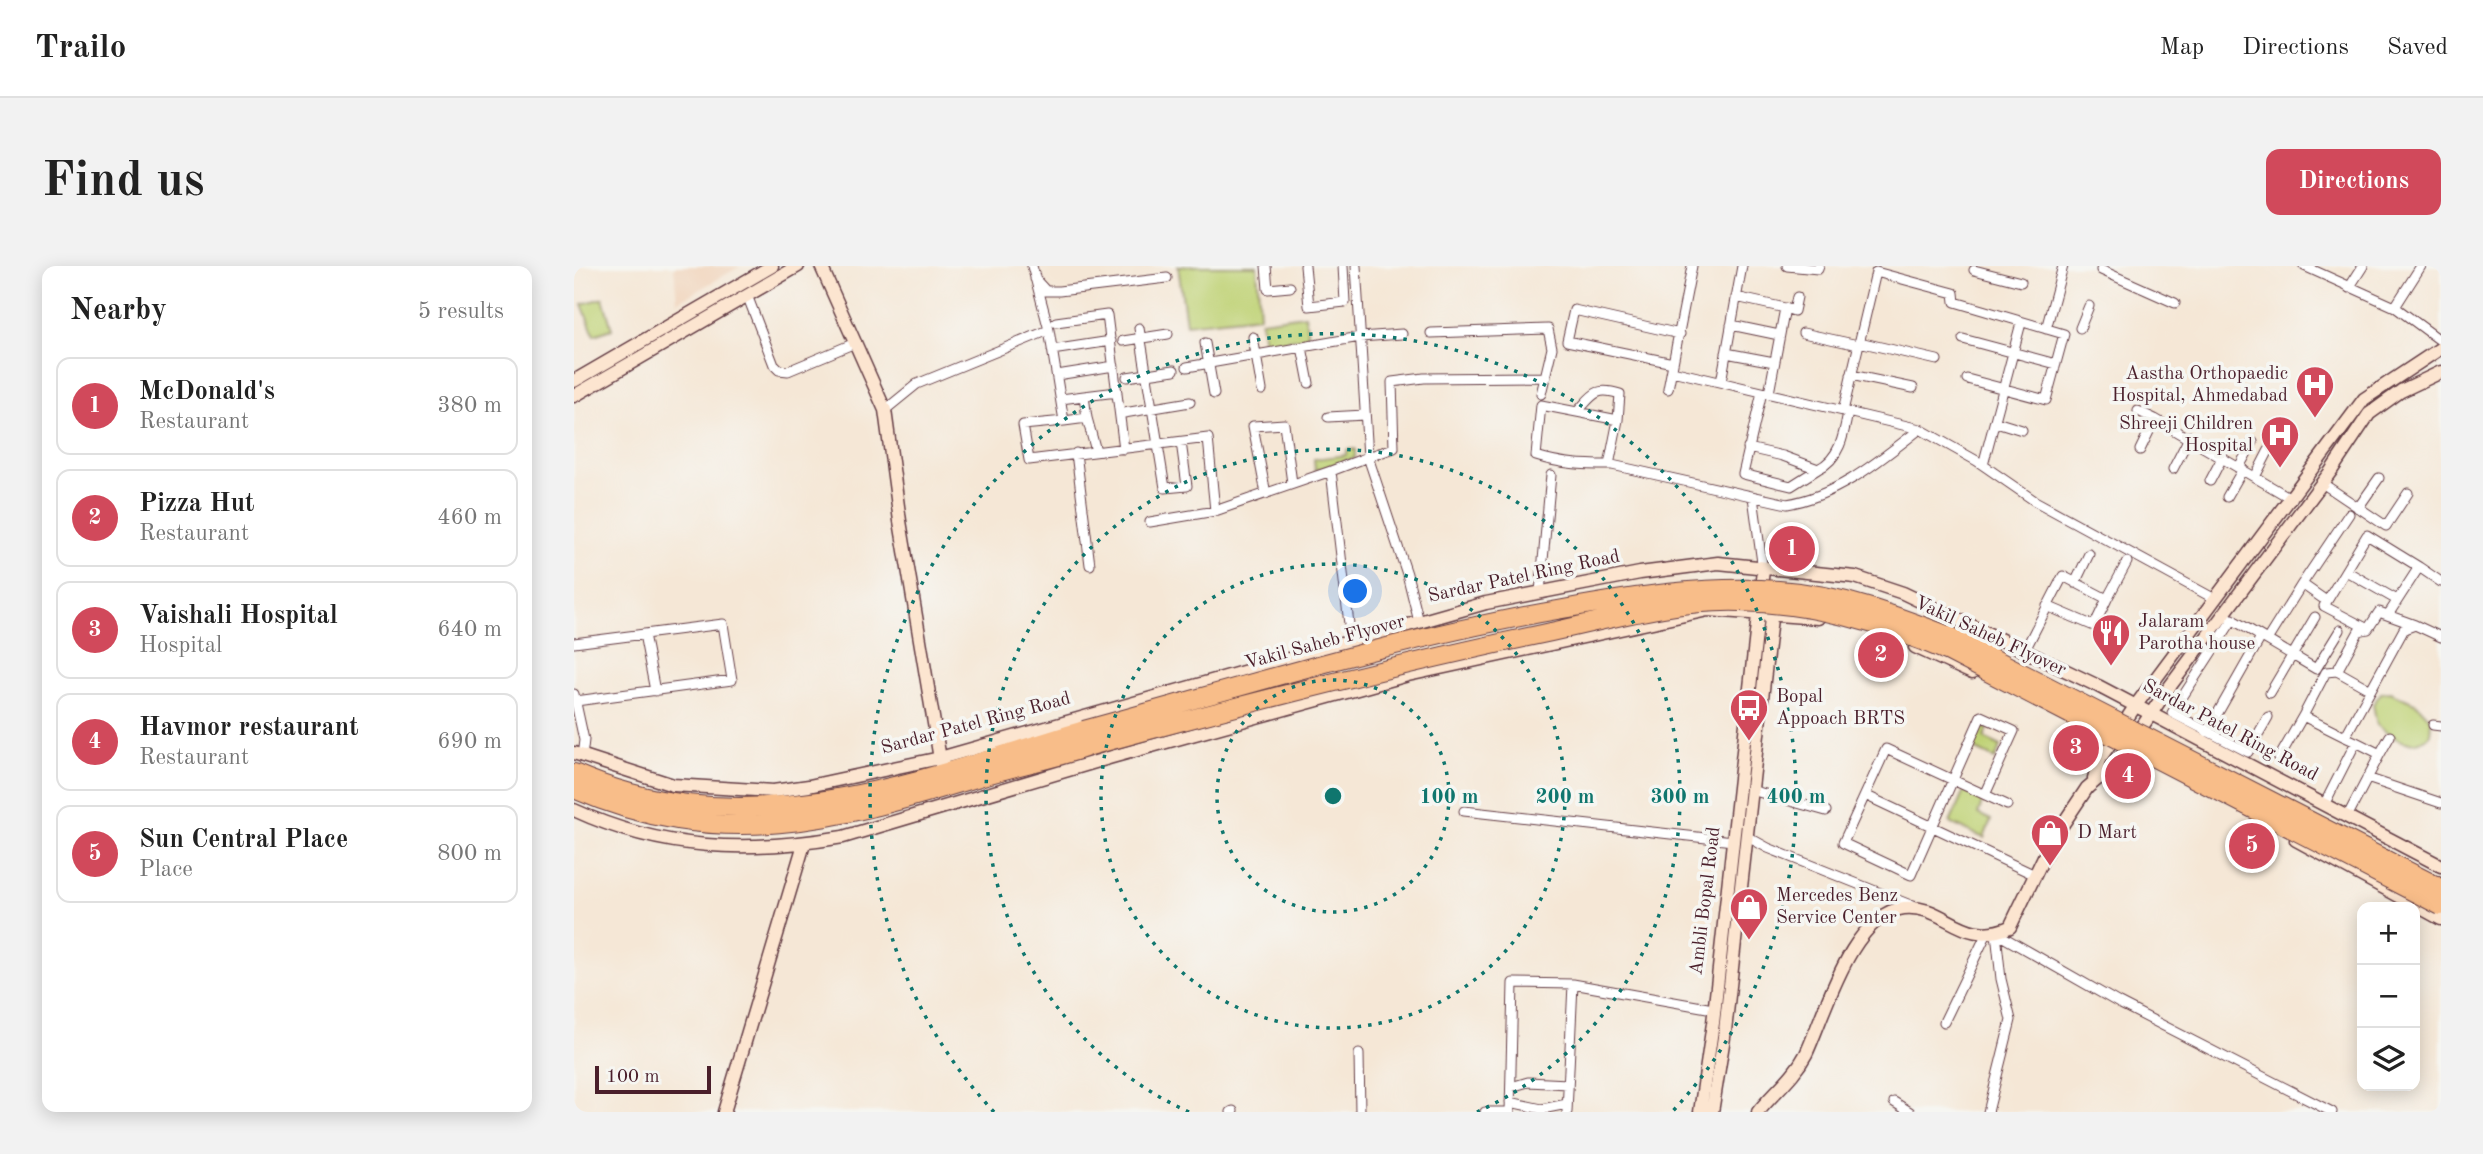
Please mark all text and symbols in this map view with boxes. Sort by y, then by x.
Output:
text: Trailo [35,32,126,65]
text: Map [2160,36,2204,60]
text: Directions [2242,36,2349,60]
text: Saved [2387,36,2448,60]
button: Directions [2266,149,2441,215]
text: Find us [42,158,205,207]
text: Nearby [70,296,167,326]
text: 5 results [418,300,504,323]
hospital icon: Aastha Orthopaedic Hospital, Ahmedabad [2294,364,2336,419]
place label: Aastha Orthopaedic Hospital, Ahmedabad [2112,365,2288,406]
text: McDonald's [139,379,275,405]
text: 1 [88,394,102,417]
text: 380 m [437,394,502,417]
text: Restaurant [139,410,249,433]
hospital icon: Shreeji Children Hospital [2259,414,2301,469]
place label: Shreeji Children Hospital [2119,415,2253,456]
text: Pizza Hut [139,491,255,517]
text: 2 [88,506,102,529]
text: 460 m [437,506,502,529]
text: Restaurant [139,522,249,545]
pin: 1 [1769,523,1815,575]
street label: Sardar Patel Ring Road [1426,547,1622,607]
your location [1338,574,1372,608]
street label: Vakil Saheb Flyover [1911,594,2069,681]
text: Vaishali Hospital [139,603,338,629]
street label: Vakil Saheb Flyover [1243,612,1407,673]
restaurant icon: Jalaram Parotha house [2090,612,2132,667]
place label: Jalaram Parotha house [2138,613,2255,654]
text: 3 [88,618,102,641]
text: 640 m [437,618,502,641]
pin: 2 [1858,629,1904,681]
text: Hospital [139,634,222,657]
street label: Sardar Patel Ring Road [2139,677,2321,785]
bus stop icon: Bopal Appoach BRTS [1728,687,1770,742]
place label: Bopal Appoach BRTS [1776,688,1905,729]
street label: Sardar Patel Ring Road [879,689,1073,758]
text: Havmor restaurant [139,715,359,741]
pin: 3 [2053,722,2099,774]
text: 4 [88,730,102,753]
text: 690 m [437,730,502,753]
text: Restaurant [139,746,249,769]
pin: 4 [2105,750,2151,802]
centre of rings [1321,784,1345,808]
text: 100 m [1419,787,1479,808]
text: 200 m [1535,787,1595,808]
text: 300 m [1650,787,1710,808]
text: 400 m [1766,787,1826,808]
shop icon: D Mart [2029,812,2071,867]
pin: 5 [2229,820,2275,872]
place label: D Mart [2077,824,2137,843]
street label: Ambli Bopal Road [1687,826,1725,976]
text: Sun Central Place [139,827,348,853]
text: 5 [88,842,102,865]
text: 800 m [437,842,502,865]
text: Place [139,858,193,881]
shop icon: Mercedes Benz Service Center [1728,886,1770,941]
place label: Mercedes Benz Service Center [1776,887,1898,928]
map controls [2357,902,2420,1091]
button: + [2357,902,2420,965]
button: − [2357,965,2420,1028]
button: layers [2357,1028,2420,1091]
scale bar [595,1063,710,1095]
text: 100 m [606,1068,659,1087]

